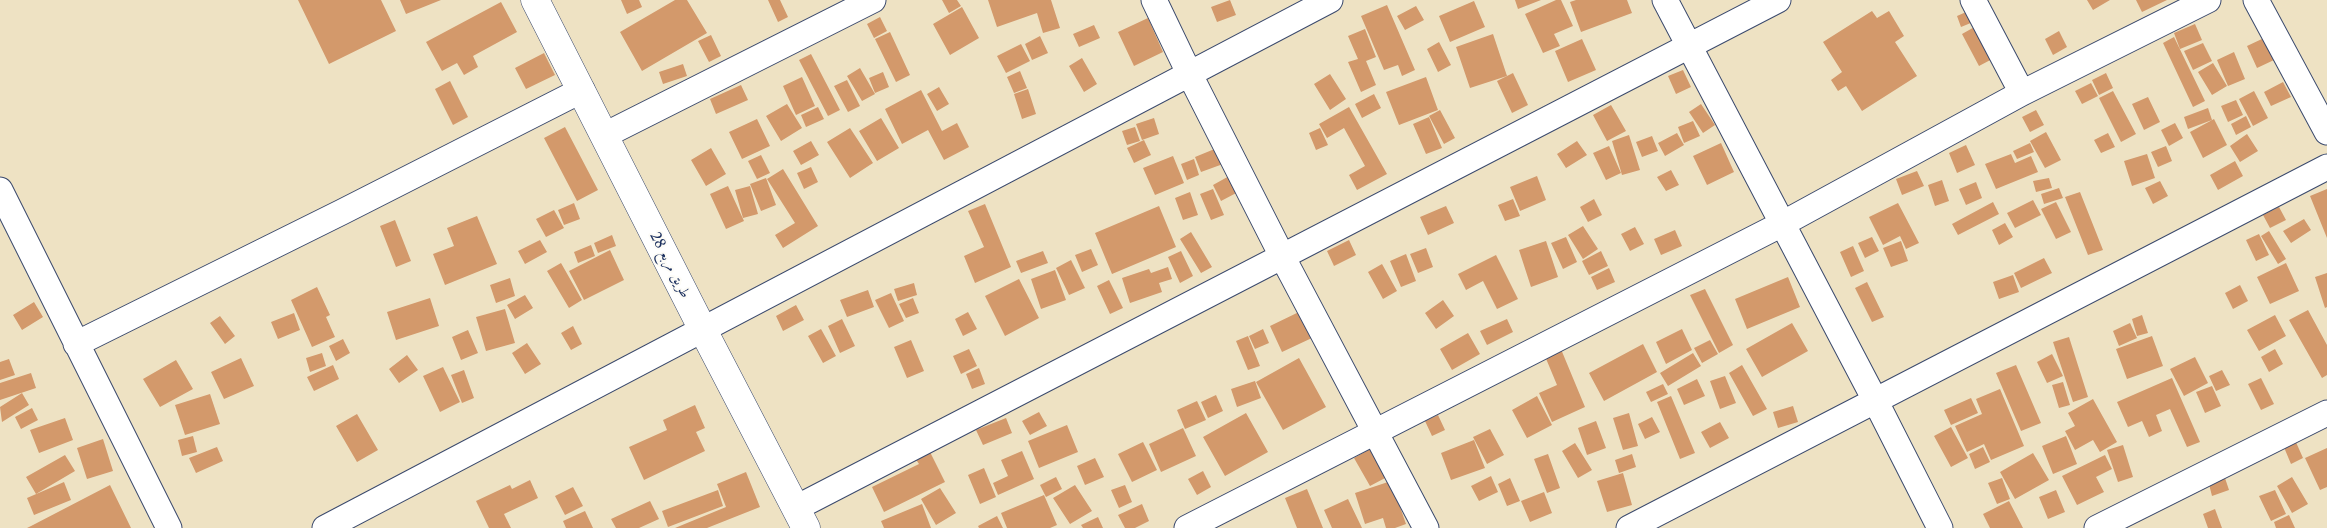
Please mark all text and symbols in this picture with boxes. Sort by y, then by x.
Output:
street label: طريق مربع 28 [646,229,694,301]

